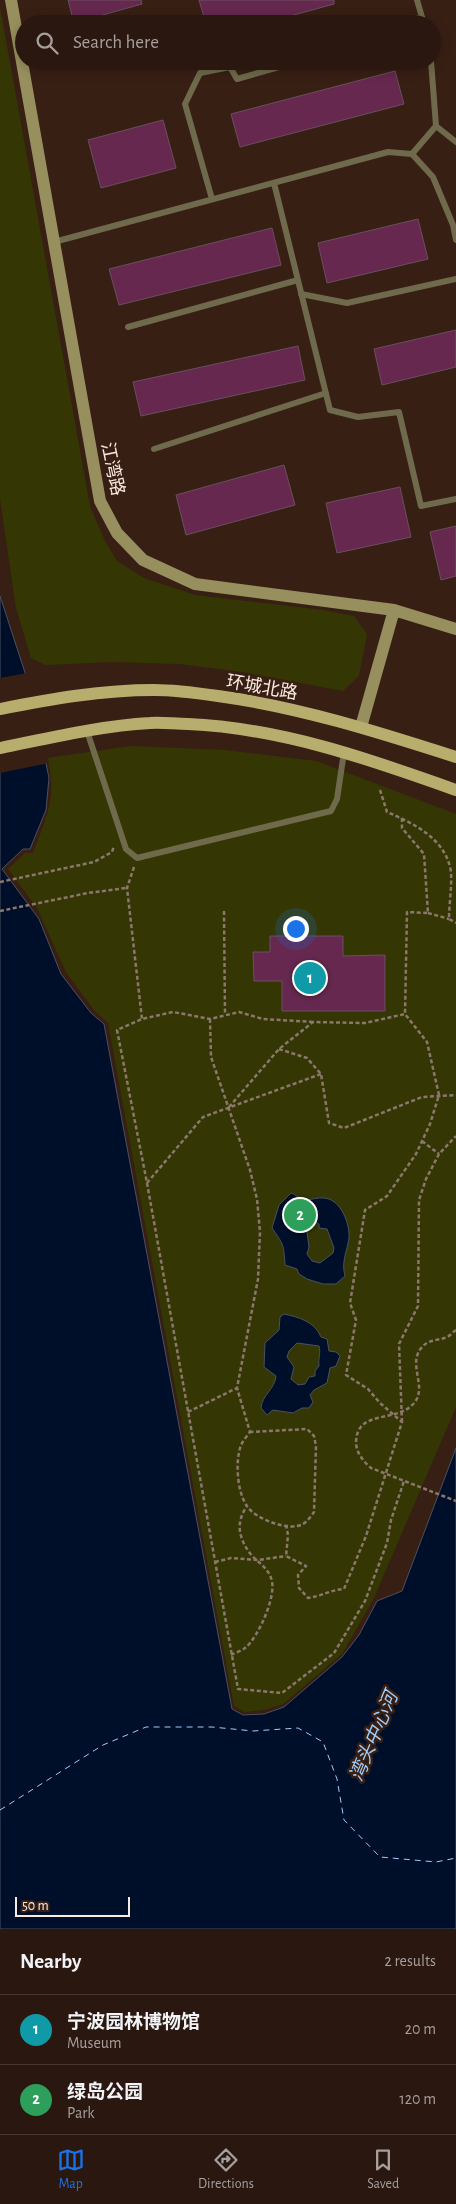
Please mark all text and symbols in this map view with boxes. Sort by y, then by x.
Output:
search box [15,15,441,70]
icon: search [33,29,61,57]
text: Search here [73,33,159,52]
street label: 江湾路 [98,441,128,497]
street label: 环城北路 [225,671,299,703]
your location [283,916,309,942]
pin: 1 [294,959,326,997]
pin: 2 [284,1196,316,1234]
water label: 湾头中心河 [345,1685,403,1784]
scale bar [15,1894,130,1917]
text: 50 m [22,1899,49,1913]
text: Nearby [20,1951,81,1972]
text: 2 results [384,1953,436,1969]
text: 宁波园林博物馆 [67,2013,200,2032]
text: 1 [33,2021,39,2037]
text: 20 m [405,2021,436,2037]
text: Museum [67,2035,122,2051]
text: 绿岛公园 [67,2083,143,2102]
text: 2 [32,2091,40,2107]
text: 120 m [399,2091,436,2107]
text: Park [67,2105,95,2121]
tab: Map [57,2146,85,2193]
tab: Directions [198,2146,254,2193]
tab: Saved [367,2146,399,2193]

